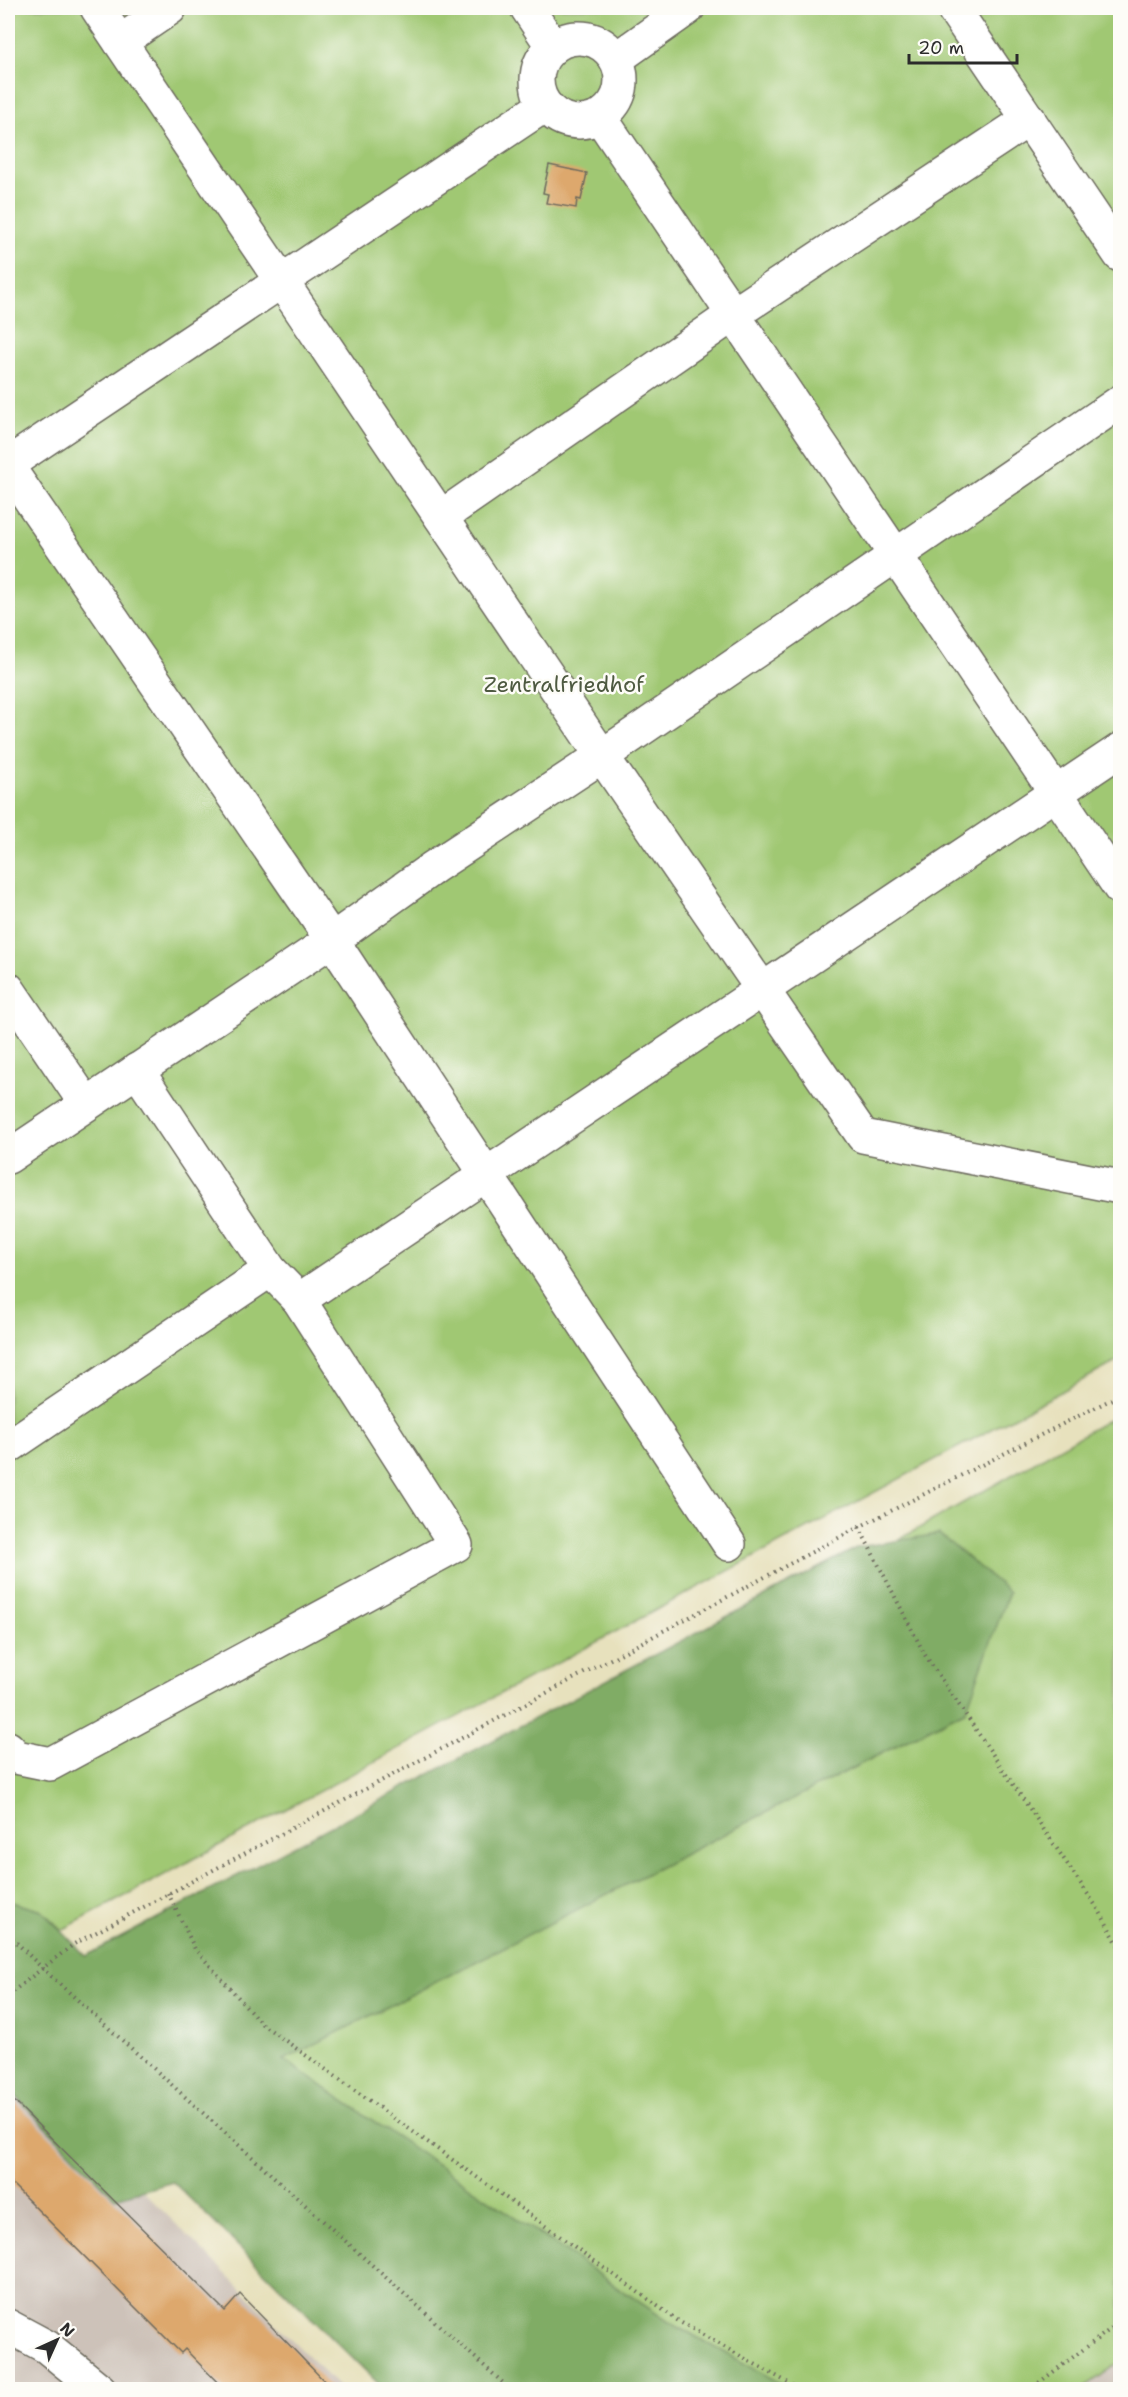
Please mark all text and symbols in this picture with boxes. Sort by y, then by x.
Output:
scale bar [909,27,1017,65]
text: 20 m [918,36,964,60]
park label: Zentralfriedhof [484,670,645,699]
north arrow [27,2310,87,2370]
text: N [55,2318,79,2342]

